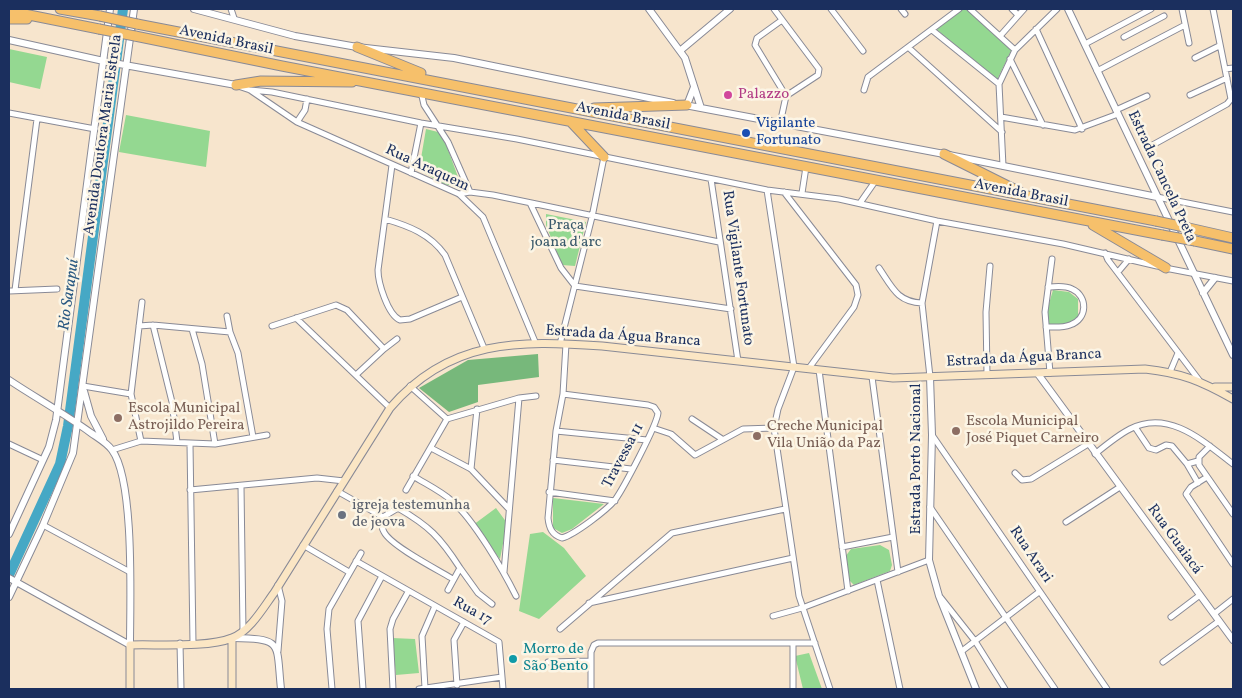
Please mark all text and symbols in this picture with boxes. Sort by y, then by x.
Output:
street label: Avenida Brasil [177,22,275,60]
street label: Avenida Doutora Maria Estrela [81,33,127,237]
place label: Palazzo [738,86,789,104]
marker: Palazzo [722,89,734,101]
street label: Avenida Brasil [574,99,672,135]
street label: Estrada Cancela Preta [1123,108,1199,246]
place label: Vigilante Fortunato [756,115,821,150]
marker: Vigilante Fortunato [740,127,752,139]
street label: Rua Araquem [382,142,472,196]
street label: Avenida Brasil [972,176,1070,212]
street label: Rua Vigilante Fortunato [717,189,757,347]
park label: Praça joana d'arc [530,217,602,252]
water label: Rio Sarapuí [55,258,85,332]
street label: Estrada da Água Branca [545,323,701,351]
street label: Estrada da Água Branca [946,346,1102,372]
street label: Estrada Porto Nacional [908,384,926,534]
place label: Escola Municipal Astrojildo Pereira [128,400,244,435]
marker: Escola Municipal Astrojildo Pereira [112,412,124,424]
place label: Escola Municipal José Piquet Carneiro [966,413,1099,448]
place label: Creche Municipal Vila União da Paz [767,418,883,453]
street label: Travessa 11 [599,420,649,492]
marker: Escola Municipal José Piquet Carneiro [950,425,962,437]
marker: Creche Municipal Vila União da Paz [751,430,763,442]
place label: igreja testemunha de jeova [352,497,470,532]
street label: Rua Guaiacá [1143,501,1205,579]
marker: igreja testemunha de jeova [336,509,348,521]
street label: Rua Arari [1005,523,1055,587]
street label: Rua 17 [449,594,495,630]
place label: Morro de São Bento [523,641,588,676]
marker: Morro de São Bento [507,653,519,665]

